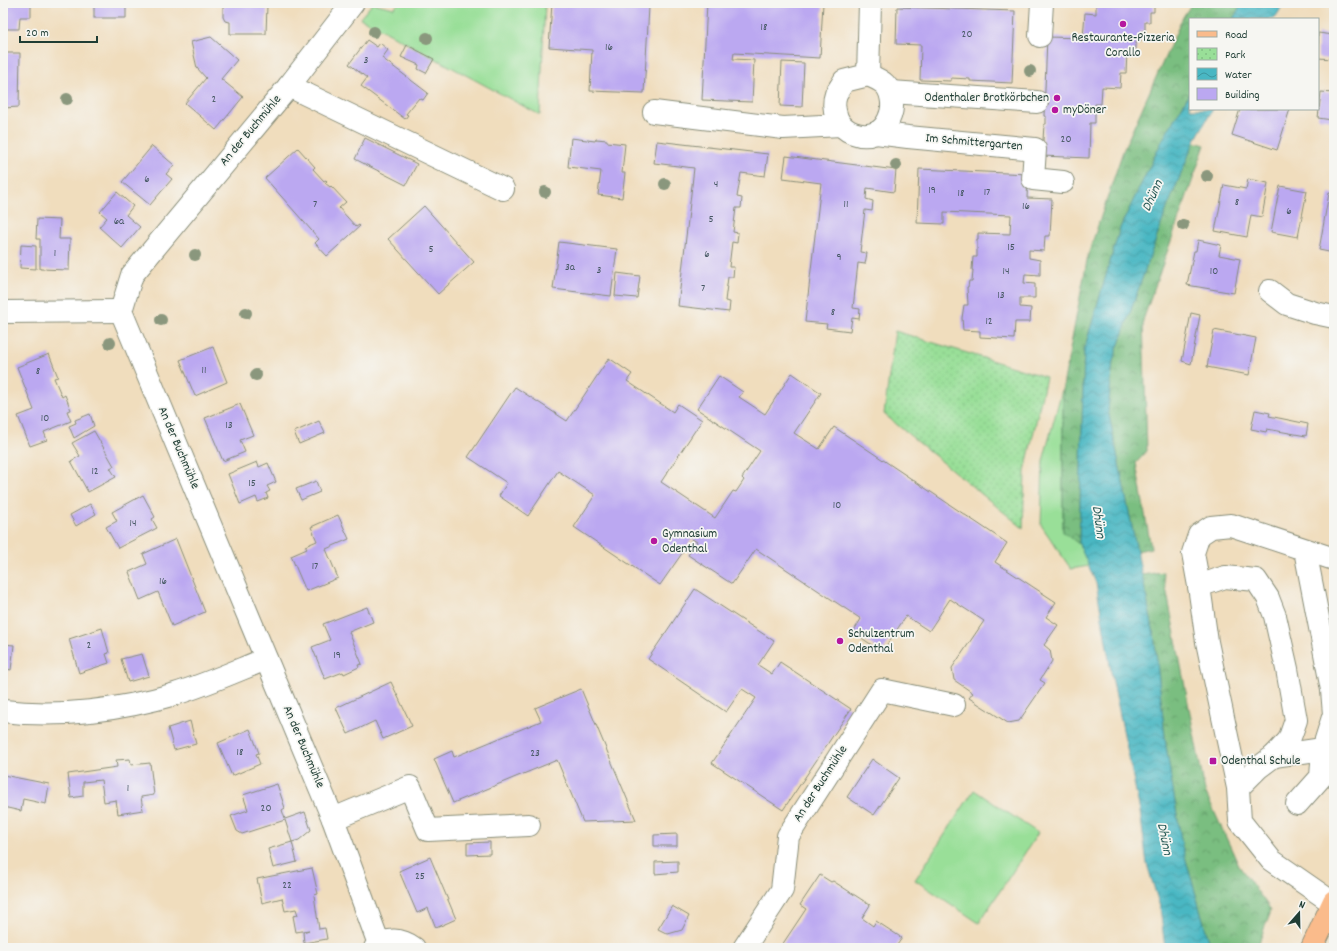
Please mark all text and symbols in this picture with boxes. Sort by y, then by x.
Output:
scale bar [20,18,97,44]
legend [1189,18,1319,110]
marker: Restaurante-Pizzeria Corallo [1118,19,1128,29]
house number: 18 [761,20,767,36]
text: 20 m [26,25,49,42]
house number: 20 [962,27,972,43]
text: Road [1225,27,1247,44]
place label: Restaurante-Pizzeria Corallo [1071,29,1175,63]
house number: 16 [605,40,613,56]
text: Park [1225,47,1246,64]
house number: 3 [364,53,369,69]
text: Water [1225,67,1252,84]
text: Building [1225,87,1260,104]
place label: Odenthaler Brotkörbchen [924,89,1049,108]
street label: An der Buchmühle [215,91,287,171]
house number: 2 [212,92,217,108]
marker: Odenthaler Brotkörbchen [1052,93,1062,103]
place label: myDöner [1063,101,1106,120]
marker: myDöner [1050,105,1060,115]
street label: Im Schmittergarten [925,129,1023,157]
house number: 20 [1061,132,1071,148]
house number: 6 [144,172,150,188]
house number: 4 [714,177,718,193]
water label: Dhünn [1137,177,1169,215]
house number: 19 [928,183,936,199]
house number: 17 [984,185,990,201]
house number: 18 [958,186,964,202]
house number: 8 [1235,195,1239,211]
house number: 7 [313,197,317,213]
house number: 11 [844,197,848,213]
house number: 16 [1022,199,1030,215]
house number: 6 [1286,204,1292,220]
house number: 5 [708,212,714,228]
house number: 6a [114,214,125,230]
house number: 15 [1007,240,1015,256]
house number: 5 [428,242,434,258]
house number: 1 [54,246,56,262]
house number: 6 [704,247,710,263]
house number: 9 [836,250,842,266]
house number: 3a [565,260,576,276]
house number: 3 [597,263,602,279]
house number: 14 [1003,264,1009,280]
house number: 10 [1210,264,1218,280]
house number: 7 [701,281,705,297]
house number: 13 [997,288,1005,304]
house number: 8 [831,305,835,321]
house number: 12 [985,314,993,330]
house number: 11 [202,363,206,379]
house number: 8 [36,364,40,380]
street label: An der Buchmühle [152,404,204,492]
house number: 10 [41,411,49,427]
house number: 13 [225,418,233,434]
house number: 12 [91,464,99,480]
house number: 15 [248,476,256,492]
house number: 10 [833,498,841,514]
water label: Dhünn [1086,504,1110,540]
house number: 14 [130,516,136,532]
place label: Gymnasium Odenthal [662,525,717,559]
marker: Gymnasium Odenthal [649,536,659,546]
house number: 17 [312,559,318,575]
house number: 16 [159,574,167,590]
place label: Schulzentrum Odenthal [848,625,914,659]
marker: Schulzentrum Odenthal [835,636,845,646]
house number: 2 [87,638,92,654]
house number: 19 [333,648,341,664]
street label: An der Buchmühle [277,703,329,791]
street label: An der Buchmühle [789,742,853,826]
house number: 18 [237,745,243,761]
house number: 23 [530,746,540,762]
place label: Odenthal Schule [1221,752,1301,771]
marker: Odenthal Schule [1208,756,1218,766]
house number: 1 [127,781,129,797]
house number: 20 [261,801,271,817]
water label: Dhünn [1151,821,1177,858]
house number: 25 [415,869,425,885]
house number: 22 [282,878,292,894]
north arrow [1279,893,1319,933]
text: N [1296,897,1308,914]

